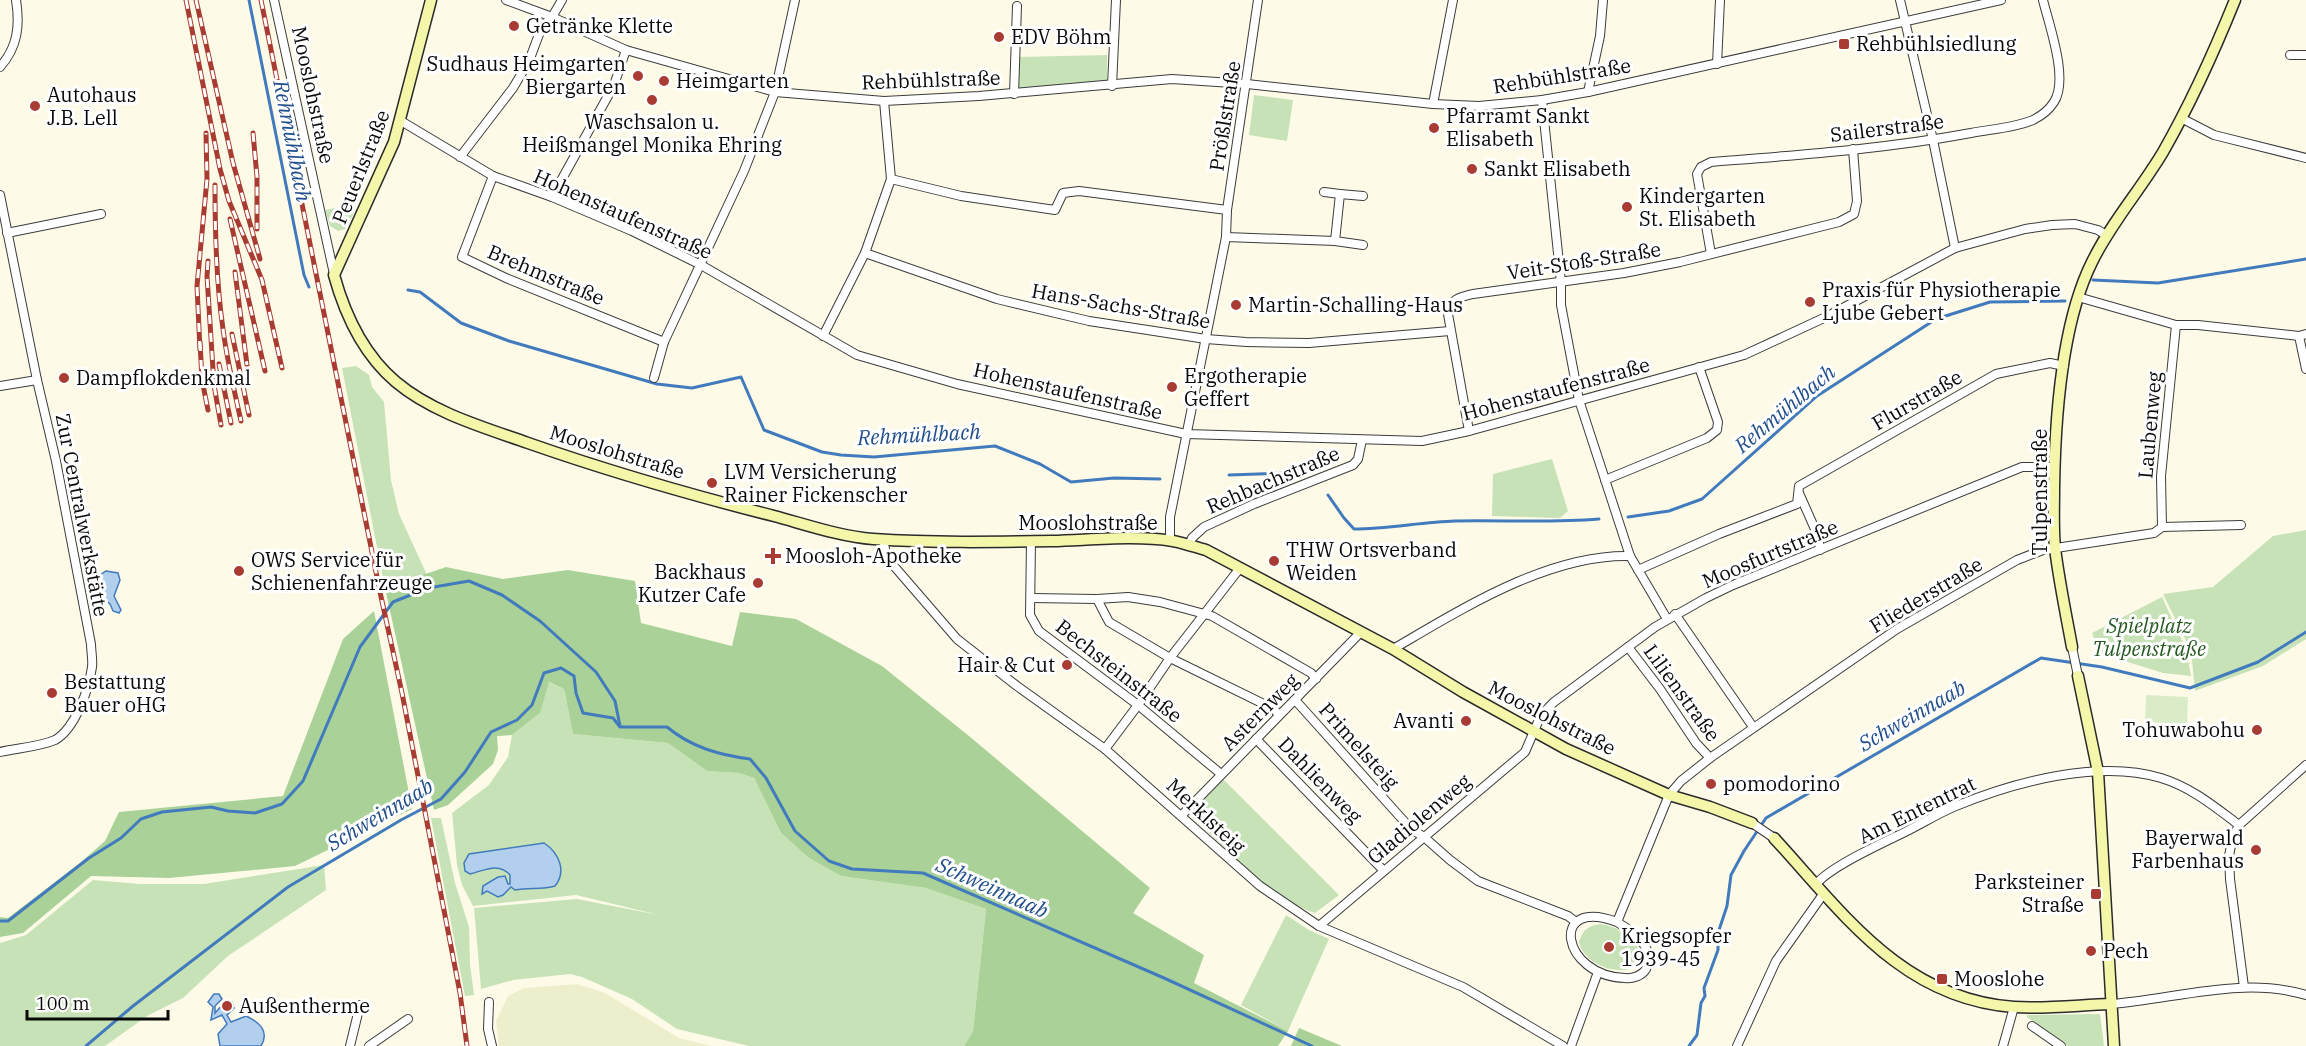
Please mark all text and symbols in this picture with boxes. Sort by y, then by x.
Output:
place label: Getränke Klette [526,12,673,39]
marker: Getränke Klette [507,19,521,33]
place label: EDV Böhm [1011,23,1112,50]
street label: Mooslohstraße [286,24,341,166]
marker: EDV Böhm [992,30,1006,44]
place label: Rehbühlsiedlung [1856,30,2016,57]
marker: Rehbühlsiedlung [1837,37,1851,51]
place label: Sudhaus Heimgarten Biergarten [426,50,626,100]
street label: Rehbühlstraße [1491,51,1633,100]
street label: Prößlstraße [1202,59,1247,173]
street label: Rehbühlstraße [861,64,1001,95]
place label: Heimgarten [676,67,789,94]
marker: Sudhaus Heimgarten Biergarten [631,69,645,83]
marker: Heimgarten [657,74,671,88]
water label: Rehmühlbach [267,77,319,205]
place label: Autohaus J.B. Lell [47,81,136,131]
marker: Waschsalon u. Heißmangel Monika Ehring [645,93,659,107]
marker: Autohaus J.B. Lell [28,99,42,113]
place label: Pfarramt Sankt Elisabeth [1446,102,1590,152]
street label: Peuerlstraße [325,106,396,228]
street label: Sailerstraße [1828,107,1945,148]
place label: Waschsalon u. Heißmangel Monika Ehring [522,108,782,158]
marker: Pfarramt Sankt Elisabeth [1427,121,1441,135]
place label: Sankt Elisabeth [1484,155,1631,182]
street label: Hohenstaufenstraße [530,162,717,265]
marker: Sankt Elisabeth [1465,162,1479,176]
place label: Kindergarten St. Elisabeth [1639,182,1766,232]
marker: Kindergarten St. Elisabeth [1620,200,1634,214]
street label: Veit-Stoß-Straße [1505,235,1663,286]
street label: Brehmstraße [484,238,609,311]
street label: Hans-Sachs-Straße [1030,276,1213,335]
place label: Praxis für Physiotherapie Ljube Gebert [1822,276,2061,326]
place label: Martin-Schalling-Haus [1248,291,1463,318]
marker: Praxis für Physiotherapie Ljube Gebert [1803,295,1817,309]
marker: Martin-Schalling-Haus [1229,298,1243,312]
street label: Hohenstaufenstraße [1459,350,1653,427]
street label: Hohenstaufenstraße [971,356,1165,425]
water label: Rehmühlbach [1727,358,1841,459]
place label: Ergotherapie Geffert [1184,362,1307,412]
street label: Flurstraße [1867,363,1967,436]
place label: Dampflokdenkmal [76,364,251,391]
street label: Laubenweg [2131,370,2168,480]
marker: Dampflokdenkmal [57,371,71,385]
marker: Ergotherapie Geffert [1165,380,1179,394]
street label: Zur Centralwerkstätte [50,411,115,619]
water label: Rehmühlbach [856,417,982,451]
street label: Mooslohstraße [546,418,688,485]
street label: Tulpenstraße [2026,429,2053,555]
street label: Rehbachstraße [1202,439,1344,520]
place label: LVM Versicherung Rainer Fickenscher [724,458,907,508]
marker: LVM Versicherung Rainer Fickenscher [705,476,719,490]
street label: Mooslohstraße [1018,509,1158,536]
street label: Moosfurtstraße [1698,513,1842,594]
place label: THW Ortsverband Weiden [1286,536,1457,586]
place label: Moosloh-Apotheke [785,542,962,569]
place label: OWS Service für Schienenfahrzeuge [251,546,433,596]
marker: Moosloh-Apotheke [766,549,780,563]
street label: Fliederstraße [1864,550,1987,639]
marker: THW Ortsverband Weiden [1267,554,1281,568]
place label: Backhaus Kutzer Cafe [638,558,746,608]
marker: OWS Service für Schienenfahrzeuge [232,564,246,578]
marker: Backhaus Kutzer Cafe [751,576,765,590]
park label: Spielplatz Tulpenstraße [2092,612,2206,662]
street label: Bechsteinstraße [1051,613,1188,728]
street label: Lilienstraße [1638,639,1727,747]
place label: Hair & Cut [957,651,1055,678]
marker: Hair & Cut [1060,658,1074,672]
street label: Asternweg [1215,667,1304,756]
place label: Bestattung Bauer oHG [64,668,166,718]
water label: Schweinnaab [1852,673,1970,758]
street label: Mooslohstraße [1484,674,1621,761]
marker: Bestattung Bauer oHG [45,686,59,700]
street label: Primelsteig [1313,697,1406,795]
place label: Avanti [1393,707,1454,734]
marker: Avanti [1459,714,1473,728]
place label: Tohuwabohu [2122,716,2245,743]
marker: Tohuwabohu [2250,723,2264,737]
street label: Dahlienweg [1272,731,1368,829]
street label: Gladiolenweg [1361,767,1476,870]
place label: pomodorino [1723,770,1840,797]
street label: Am Ententrat [1854,770,1980,850]
water label: Schweinnaab [320,771,438,857]
street label: Merklsteig [1161,772,1252,859]
marker: pomodorino [1704,777,1718,791]
place label: Bayerwald Farbenhaus [2131,824,2244,874]
marker: Bayerwald Farbenhaus [2249,843,2263,857]
water label: Schweinnaab [931,850,1053,924]
place label: Parksteiner Straße [1974,868,2084,918]
marker: Parksteiner Straße [2089,887,2103,901]
place label: Kriegsopfer 1939-45 [1621,922,1731,972]
place label: Pech [2103,937,2149,964]
marker: Kriegsopfer 1939-45 [1602,940,1616,954]
marker: Pech [2084,944,2098,958]
place label: Mooslohe [1954,965,2044,992]
marker: Mooslohe [1935,972,1949,986]
scale bar [27,983,168,1021]
text: 100 m [36,992,90,1015]
place label: Außentherme [239,992,370,1019]
marker: Außentherme [220,999,234,1013]

